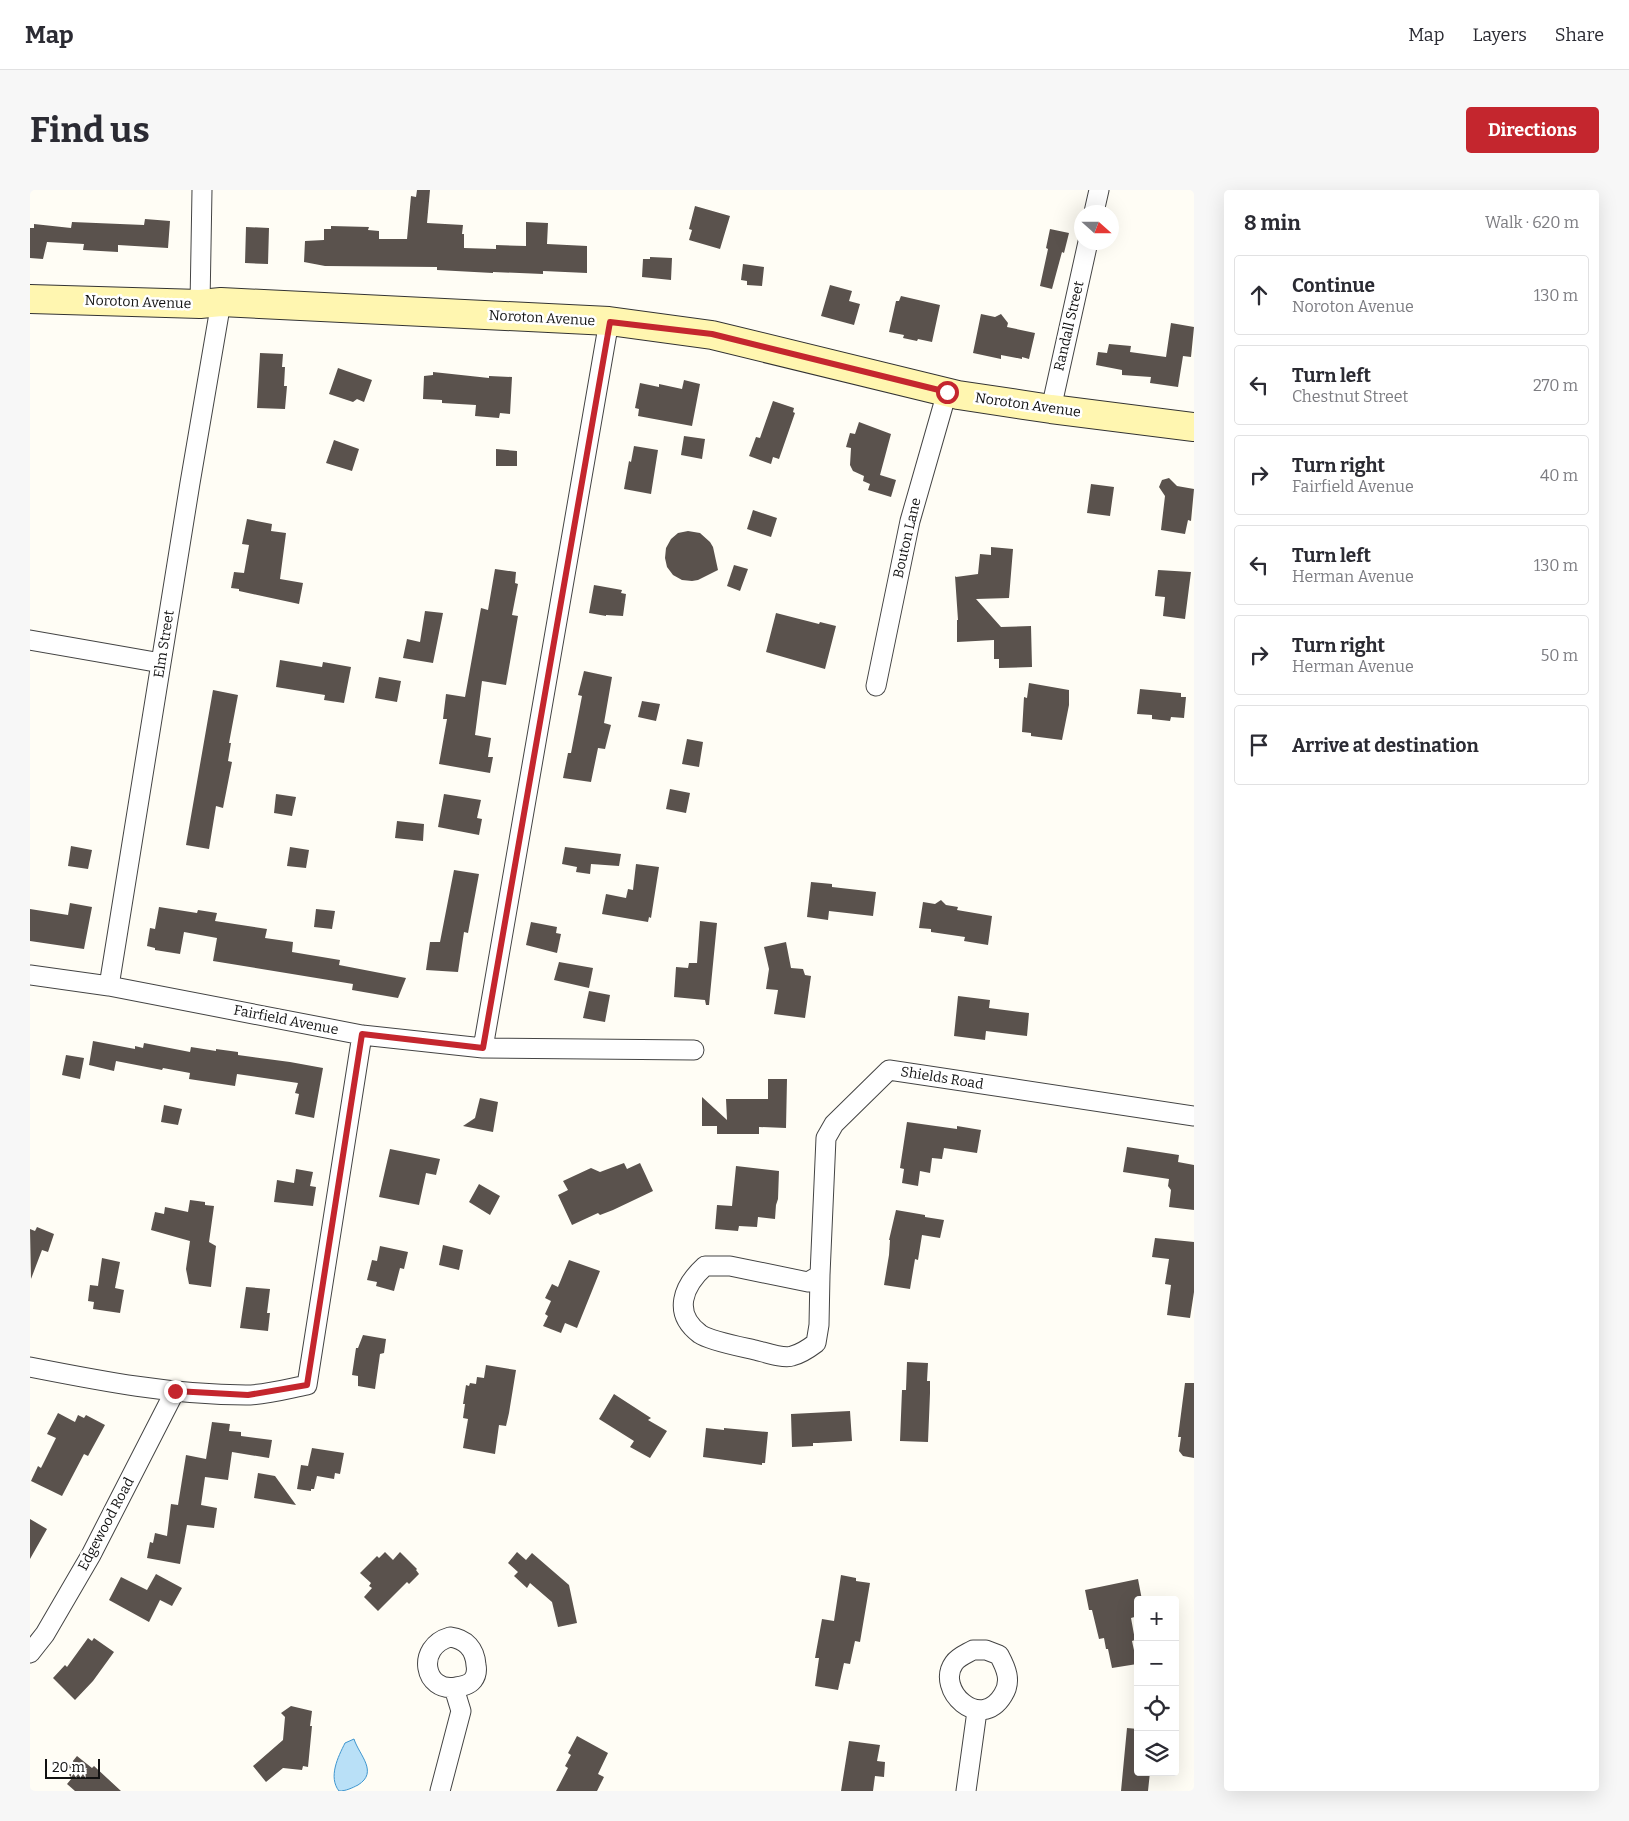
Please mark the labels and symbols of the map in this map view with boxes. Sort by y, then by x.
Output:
north arrow [1074,205,1119,250]
street label: Randall Street [1050,279,1088,373]
street label: Noroton Avenue [84,292,192,312]
street label: Noroton Avenue [488,307,596,329]
route start [936,381,959,404]
street label: Noroton Avenue [974,389,1082,421]
street label: Bouton Lane [890,496,924,580]
street label: Elm Street [150,609,178,679]
street label: Fairfield Avenue [232,1001,340,1039]
street label: Shields Road [899,1063,985,1093]
route end [164,1380,187,1403]
street label: Edgewood Road [74,1475,138,1573]
scale bar [45,1756,100,1779]

